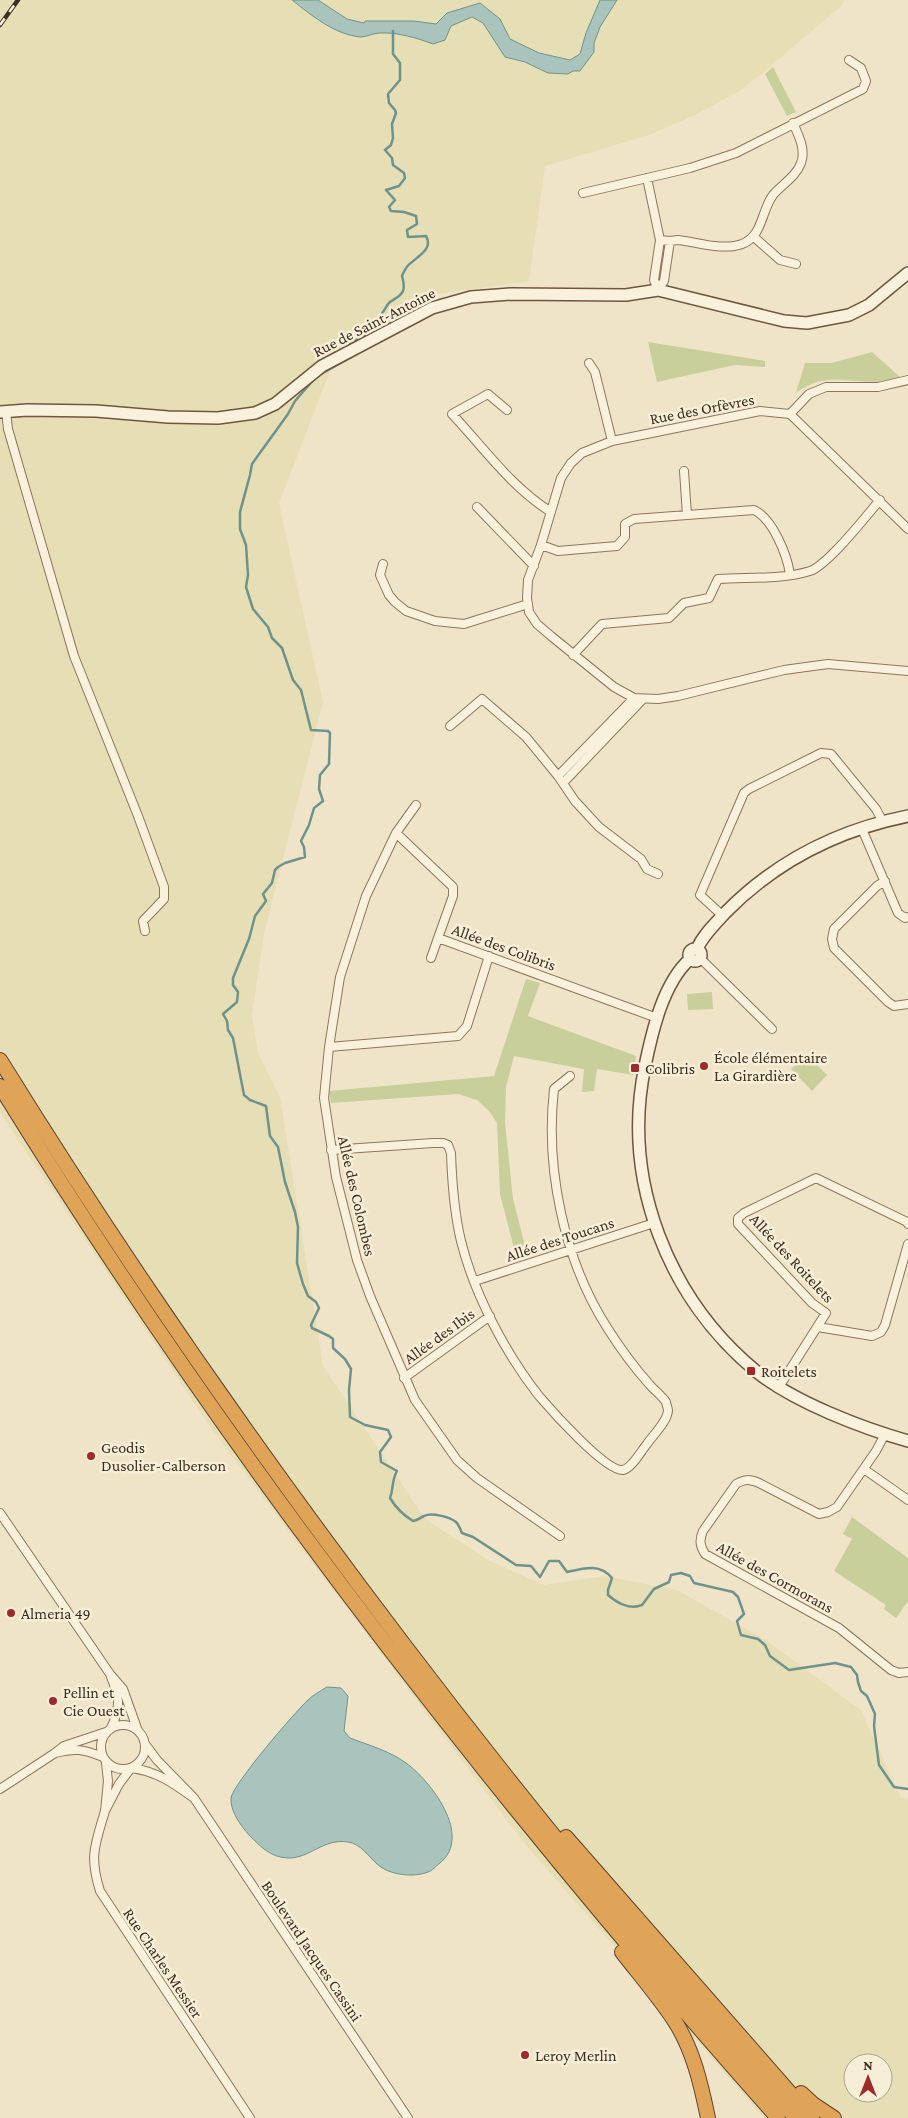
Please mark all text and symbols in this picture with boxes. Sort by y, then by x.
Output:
street label: Rue de Saint-Antoine [310,284,438,360]
street label: Rue des Orfèvres [648,391,756,427]
street label: Allée des Colibris [450,920,558,974]
place label: École élémentaire La Girardière [714,1049,827,1084]
place label: Colibris [645,1060,695,1077]
marker: École élémentaire La Girardière [698,1060,710,1072]
marker: Colibris [629,1062,641,1074]
street label: Allée des Colombes [335,1134,379,1258]
street label: Allée des Roitelets [747,1210,837,1306]
street label: Allée des Toucans [504,1214,616,1264]
street label: Allée des Ibis [400,1305,478,1367]
place label: Roitelets [761,1363,817,1380]
marker: Roitelets [745,1365,757,1377]
place label: Geodis Dusolier-Calberson [101,1439,226,1474]
marker: Geodis Dusolier-Calberson [85,1450,97,1462]
street label: Allée des Cormorans [714,1538,836,1616]
place label: Almeria 49 [21,1605,91,1622]
marker: Almeria 49 [5,1607,17,1619]
place label: Pellin et Cie Ouest [63,1684,125,1719]
marker: Pellin et Cie Ouest [47,1695,59,1707]
street label: Boulevard Jacques Cassini [258,1878,365,2025]
street label: Rue Charles Messier [120,1905,206,2021]
place label: Leroy Merlin [535,2047,617,2065]
marker: Leroy Merlin [519,2049,531,2061]
north arrow [843,2053,893,2103]
text: N [863,2057,873,2073]

